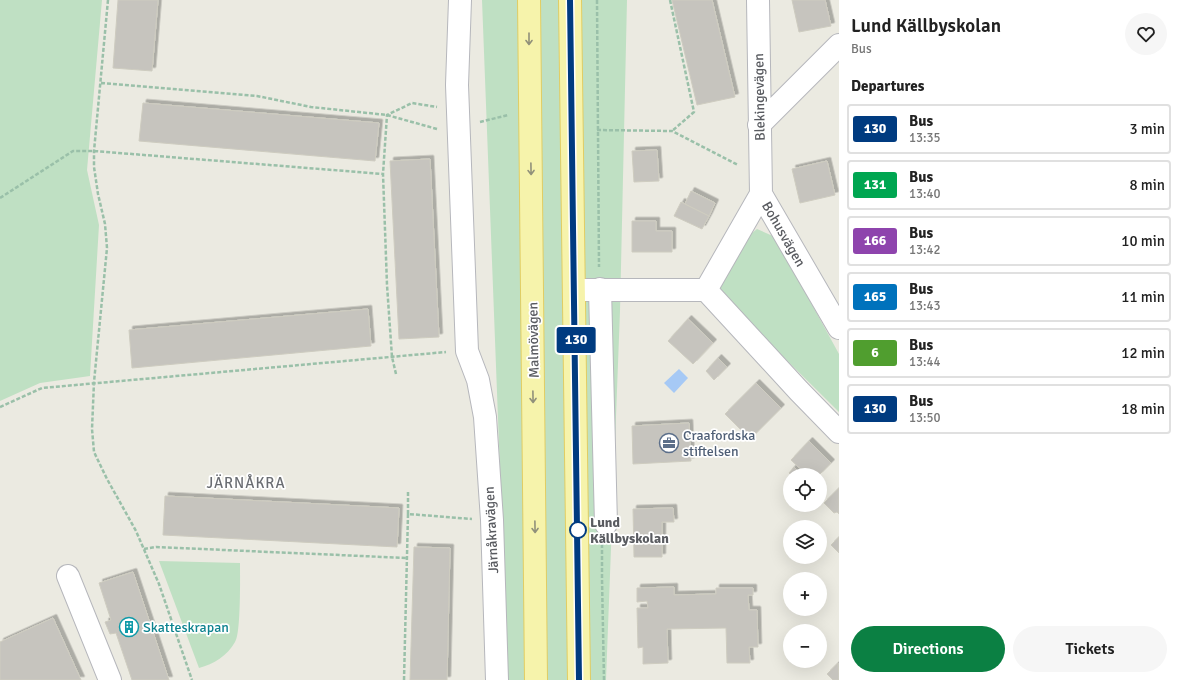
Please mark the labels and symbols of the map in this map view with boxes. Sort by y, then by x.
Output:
one-way arrow [525,32,533,45]
street label: Blekingevägen [750,53,769,141]
one-way arrow [527,162,535,175]
street label: Bohusvägen [758,199,809,270]
street label: Malmövägen [524,302,543,378]
line badge: 130 [553,327,599,353]
one-way arrow [529,390,537,403]
place label: Craafordska stiftelsen [683,427,755,460]
office icon: Craafordska stiftelsen [658,432,680,454]
district label: JÄRNÅKRA [206,474,286,492]
street label: Järnåkravägen [481,486,502,574]
place label: Lund Källbyskolan [590,514,669,547]
one-way arrow [531,520,539,533]
marker: Lund Källbyskolan [569,521,587,539]
building icon: Skatteskrapan [118,616,140,638]
place label: Skatteskrapan [143,619,229,636]

